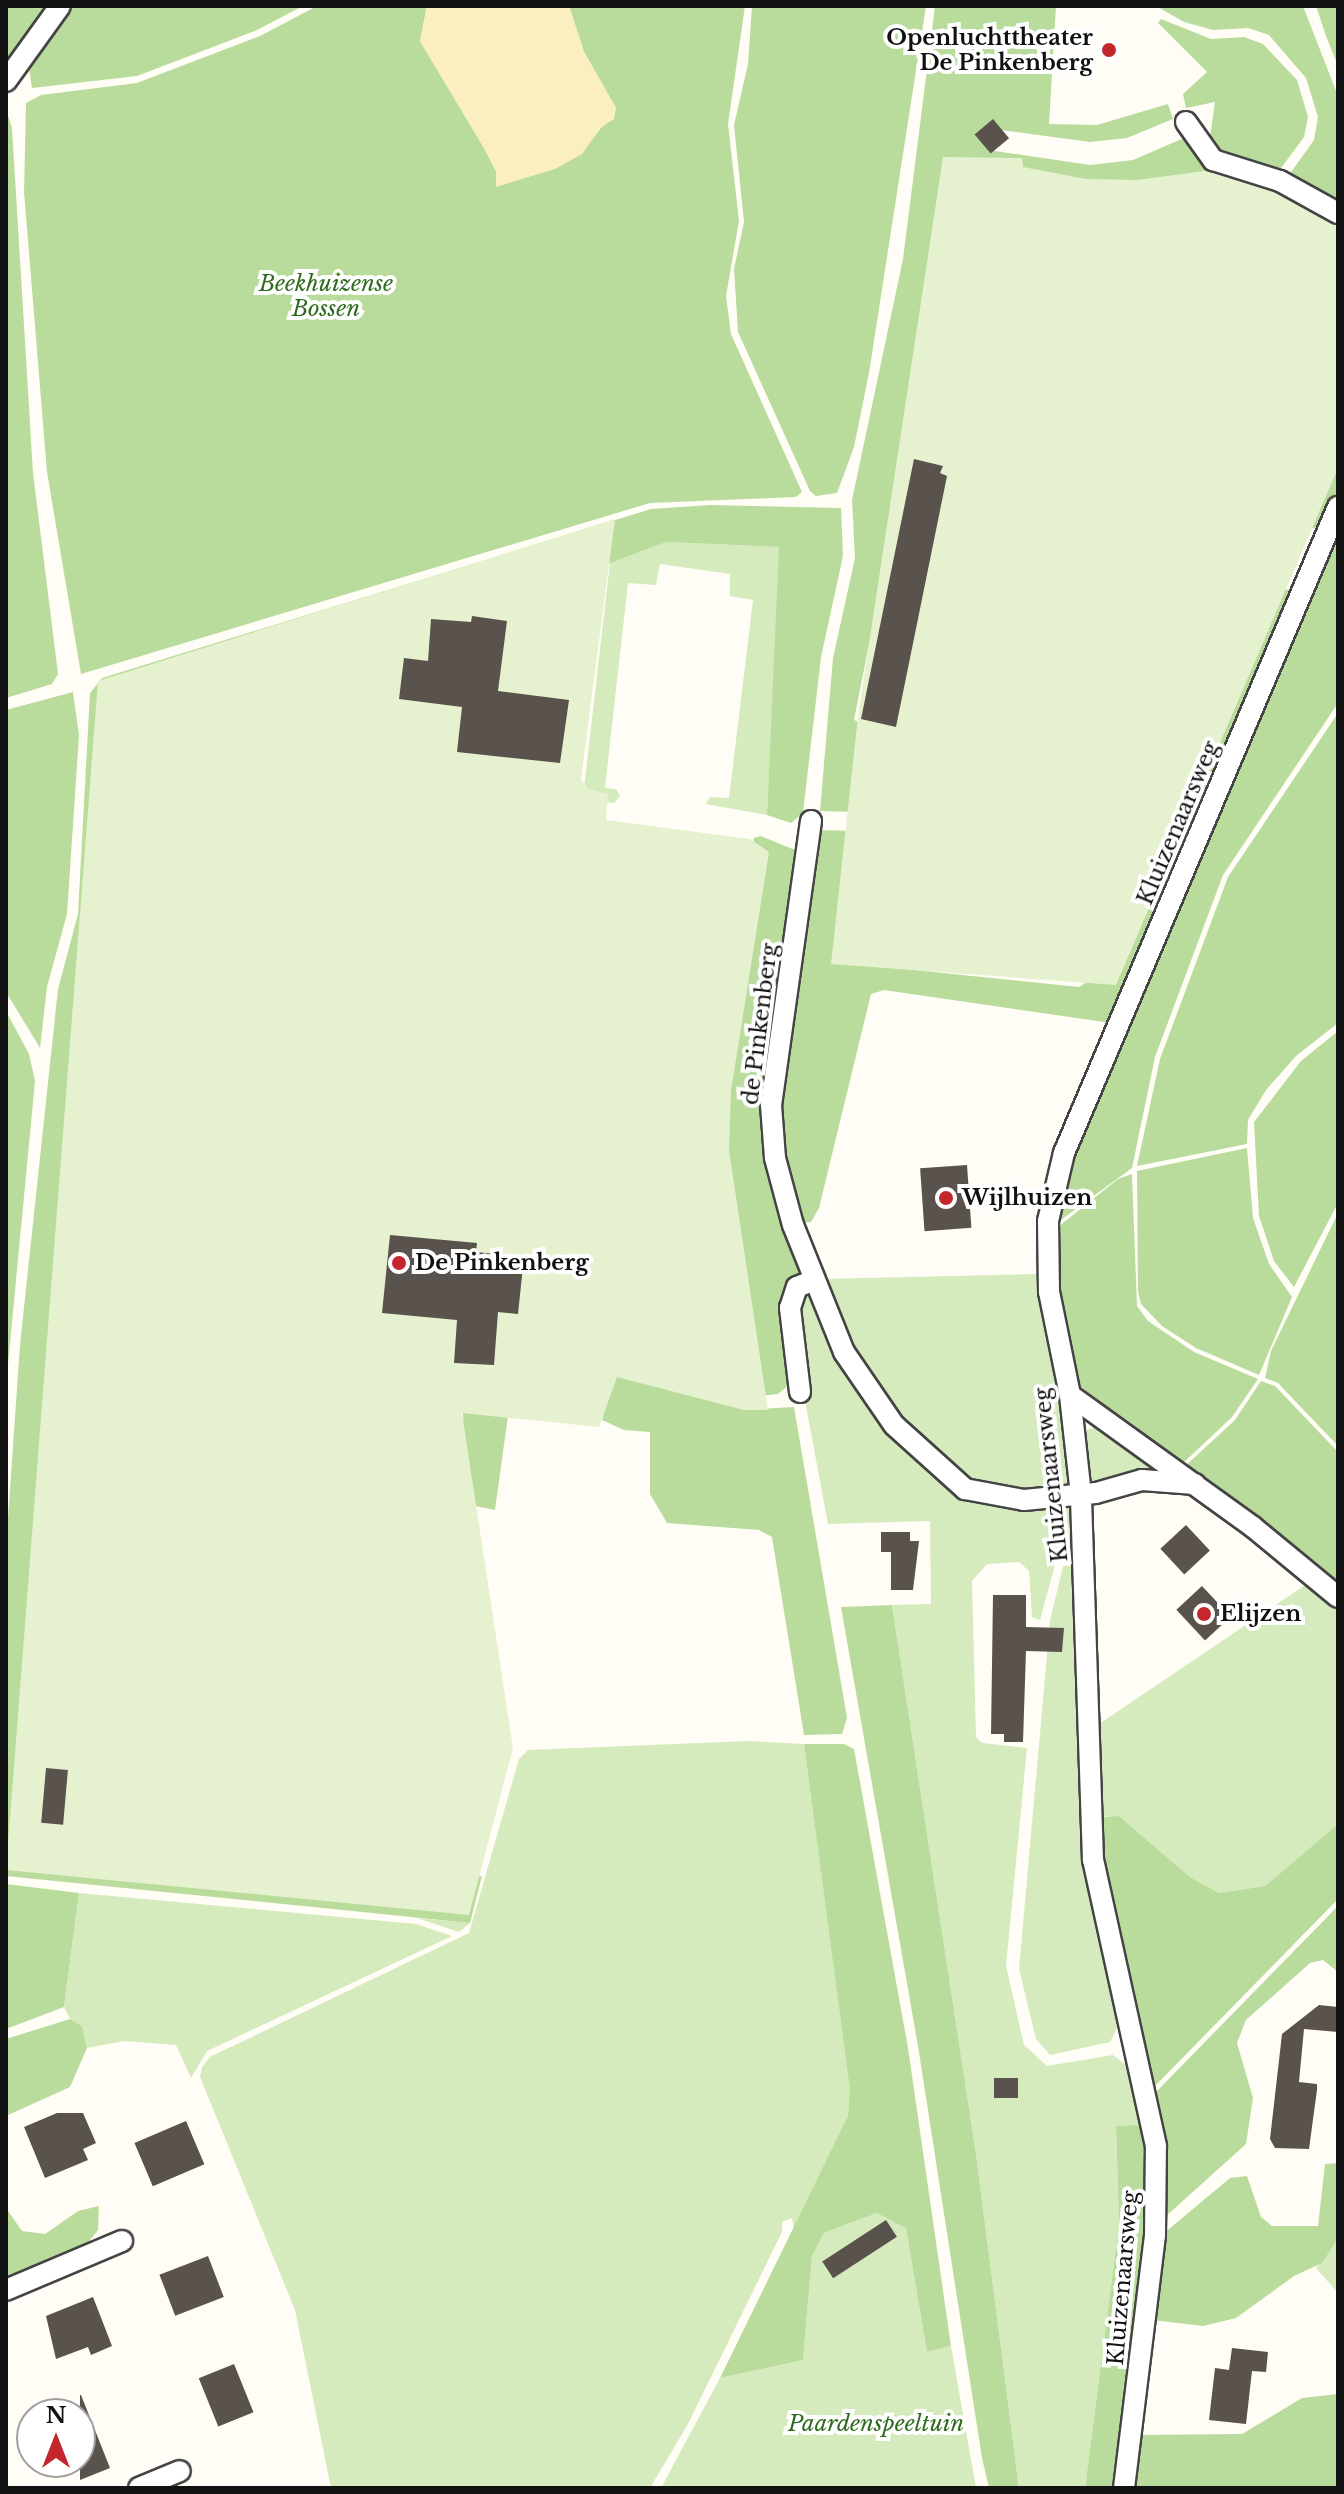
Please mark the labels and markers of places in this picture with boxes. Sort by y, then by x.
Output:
place label: Openluchttheater De Pinkenberg [886,24,1093,76]
marker: Openluchttheater De Pinkenberg [1100,41,1118,59]
place label: Wijlhuizen [962,1185,1092,1211]
marker: Wijlhuizen [937,1189,955,1207]
place label: De Pinkenberg [415,1250,589,1276]
marker: De Pinkenberg [390,1254,408,1272]
place label: Elijzen [1220,1601,1301,1627]
marker: Elijzen [1195,1605,1213,1623]

